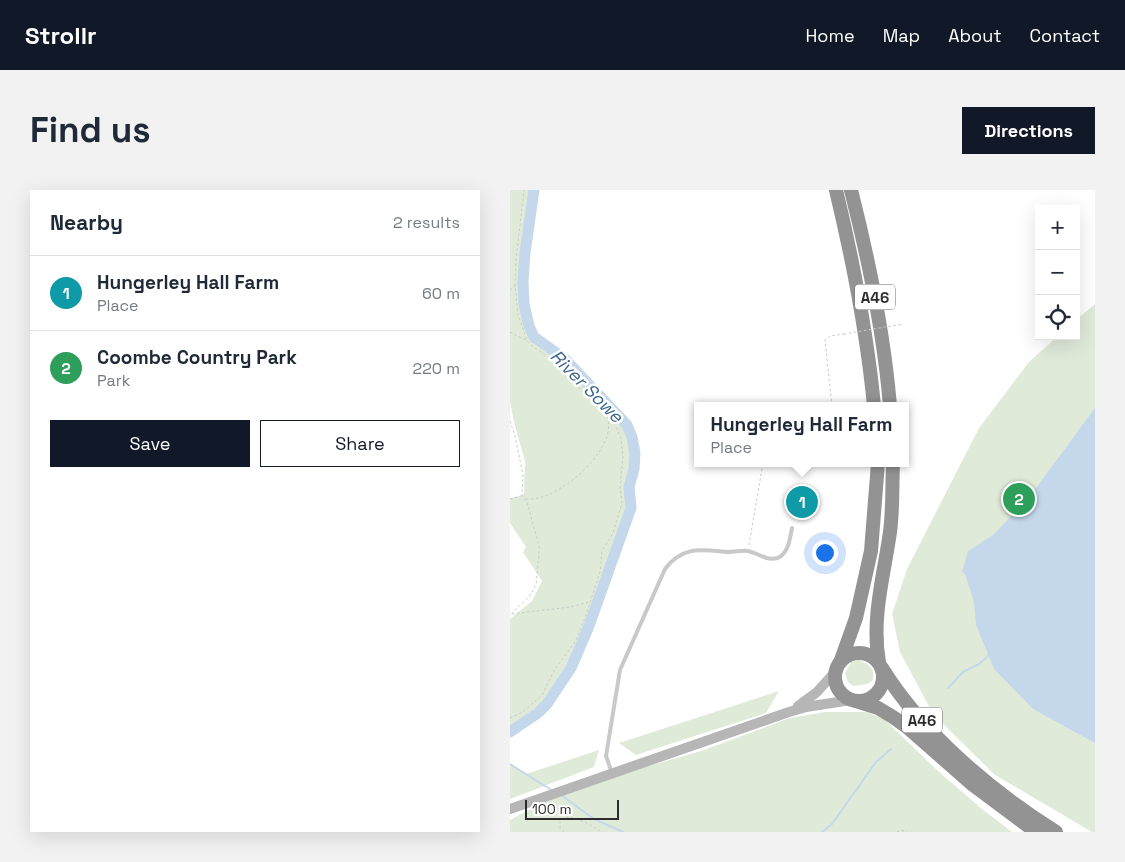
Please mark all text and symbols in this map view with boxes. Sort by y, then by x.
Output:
text: Strollr [25,20,97,51]
text: Home [806,24,855,47]
text: Map [883,24,920,47]
text: About [948,24,1002,47]
text: Contact [1030,24,1100,47]
button: Directions [962,107,1095,154]
text: Find us [30,108,151,152]
map controls [1035,205,1080,340]
button: + [1035,205,1080,250]
text: Nearby [50,209,123,236]
text: 2 results [393,212,460,233]
button: − [1035,250,1080,295]
text: Hungerley Hall Farm [97,270,279,295]
text: 1 [62,283,70,304]
text: 60 m [422,283,460,304]
road number: A46 [855,284,895,310]
text: Place [97,295,139,316]
button: locate [1035,295,1080,340]
text: Coombe Country Park [97,345,297,370]
water label: River Sowe [546,345,629,428]
text: 2 [61,358,71,379]
text: 220 m [413,358,460,379]
text: Park [97,370,130,391]
popup [694,402,909,467]
text: Hungerley Hall Farm [710,412,893,437]
button: Save [50,420,250,467]
button: Share [260,420,460,467]
text: Place [710,437,752,458]
pin: 2 [1003,480,1035,518]
pin: 1 [786,483,818,521]
your location [812,540,838,566]
road number: A46 [902,708,942,732]
scale bar [525,797,619,820]
text: 100 m [532,800,571,818]

